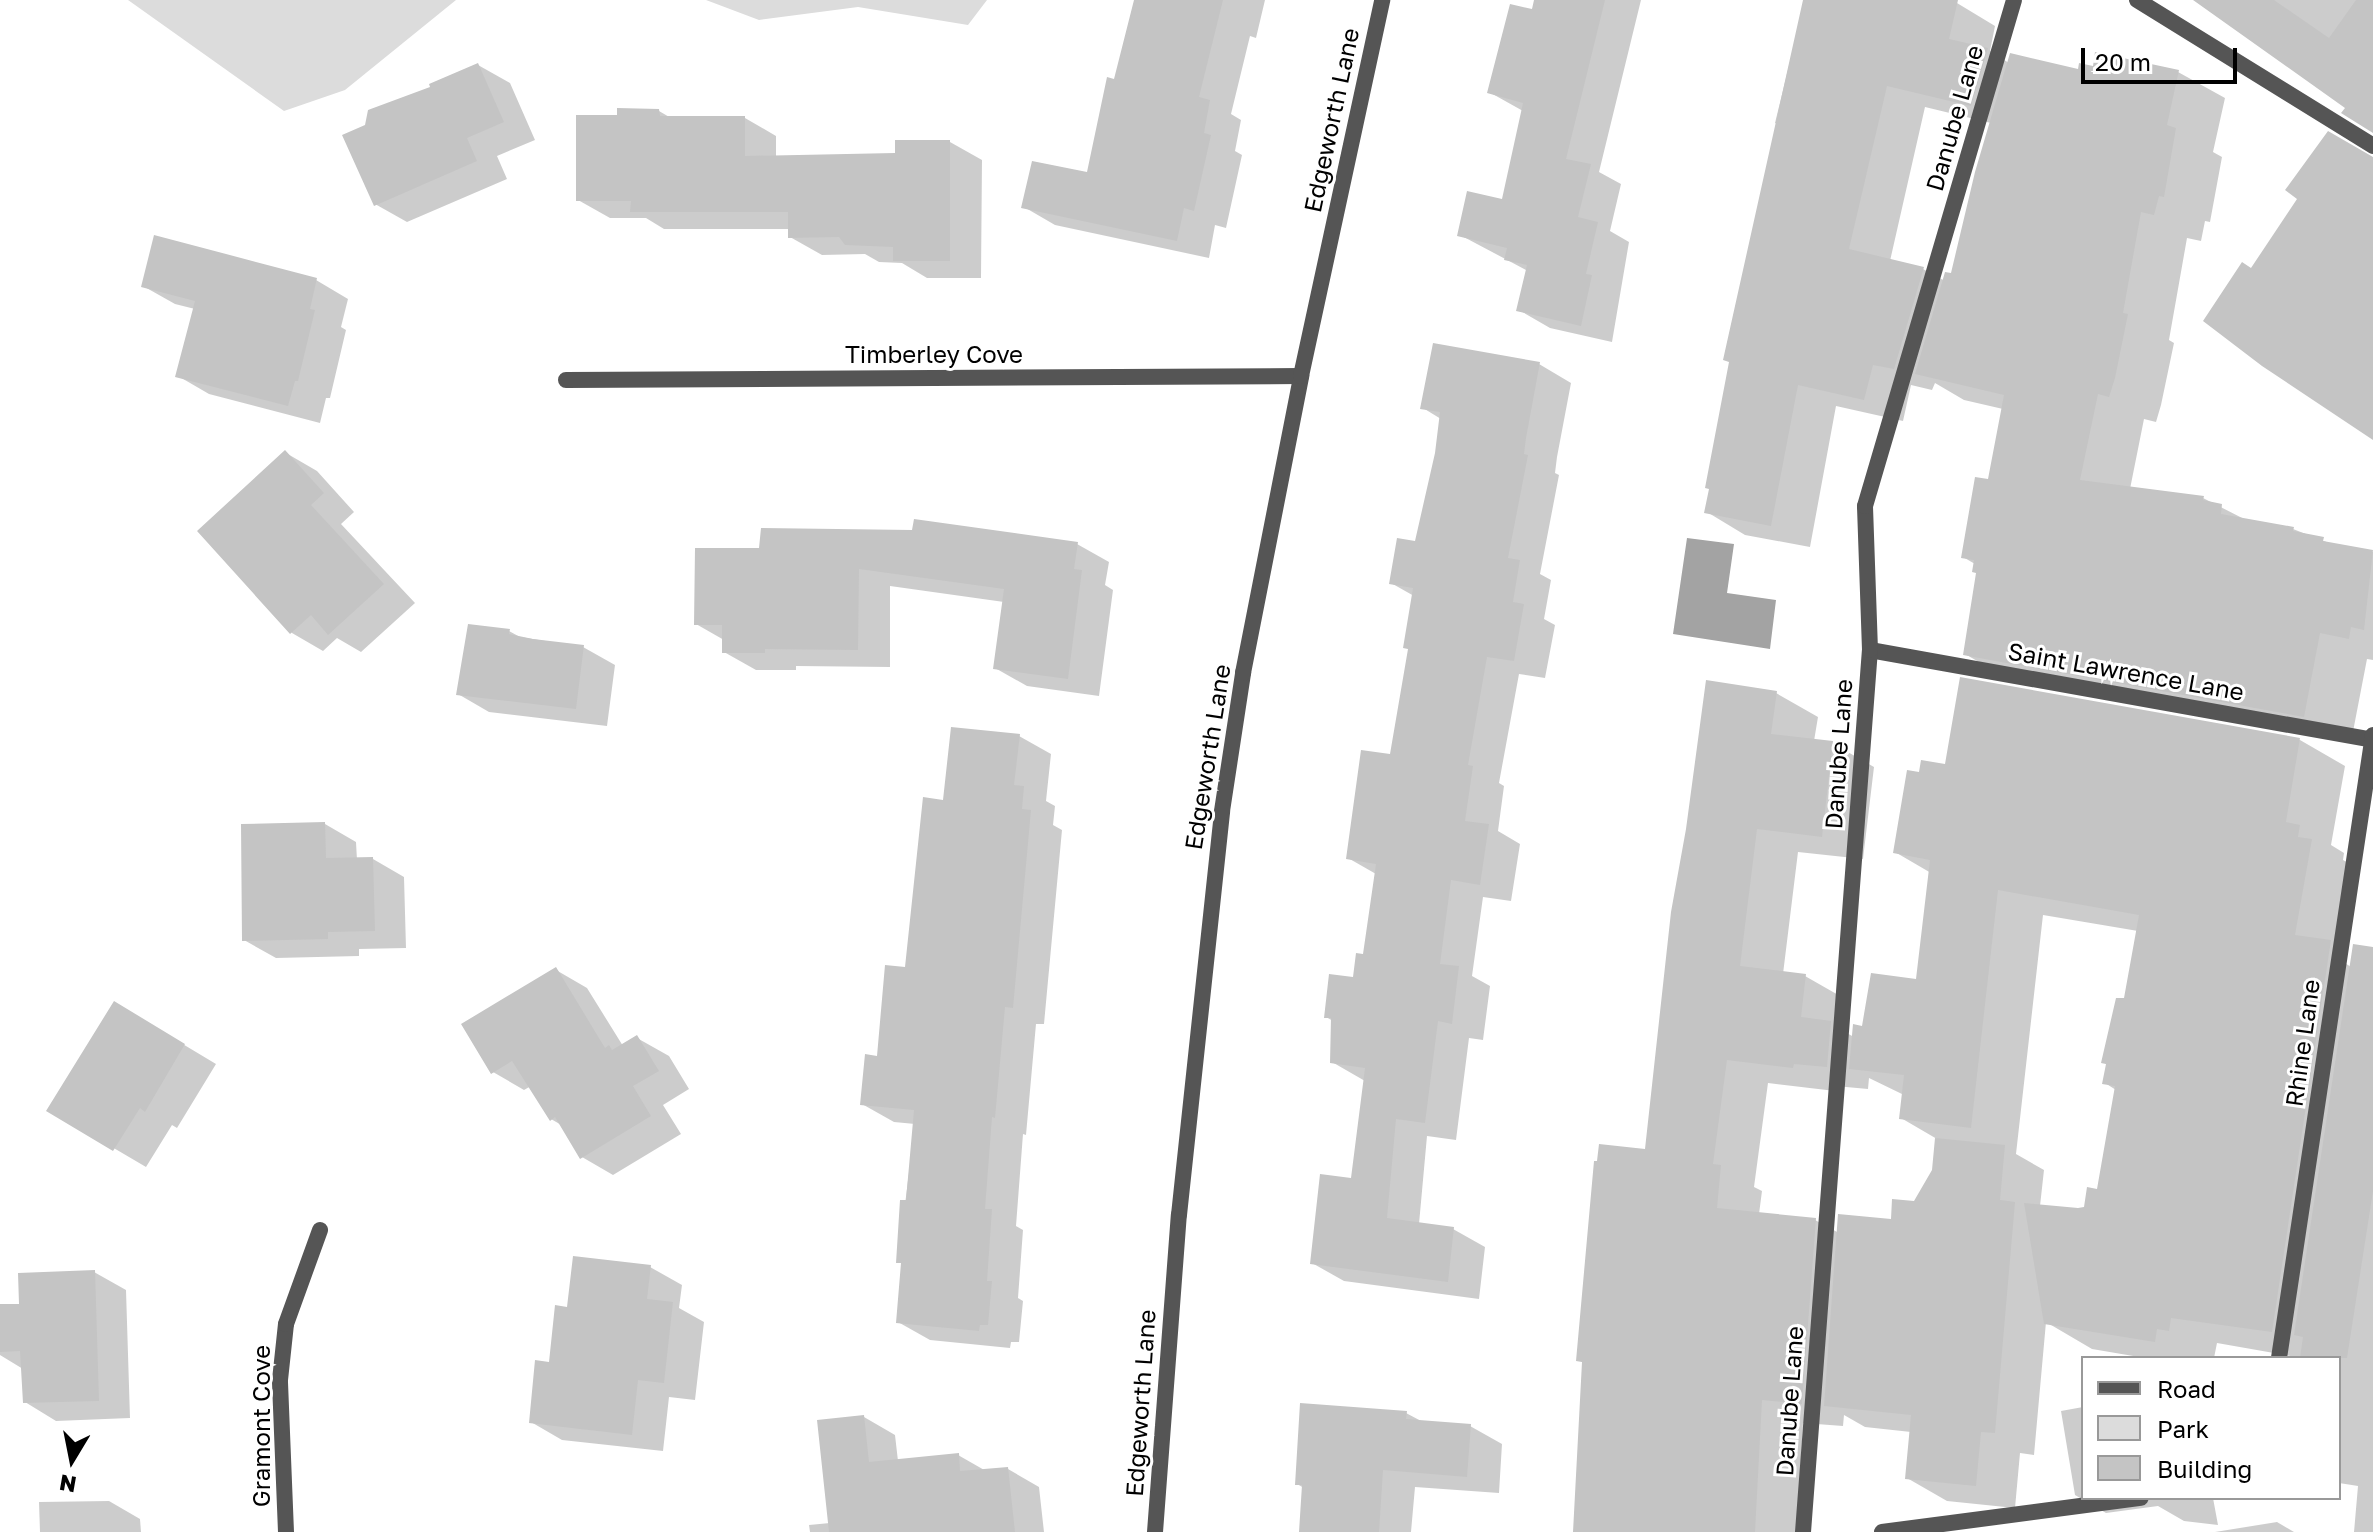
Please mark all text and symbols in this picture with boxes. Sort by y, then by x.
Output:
street label: Edgeworth Lane [1297,25,1365,215]
scale bar [2085,32,2241,82]
street label: Danube Lane [1919,42,1989,194]
text: 20 m [2095,47,2151,76]
street label: Timberley Cove [845,340,1023,368]
street label: Saint Lawrence Lane [2006,636,2246,706]
street label: Edgeworth Lane [1178,662,1236,852]
street label: Danube Lane [1818,678,1858,830]
street label: Rhine Lane [2279,977,2325,1109]
street label: Edgeworth Lane [1119,1308,1161,1498]
street label: Danube Lane [1769,1325,1809,1477]
street label: Gramont Cove [247,1345,275,1507]
legend [2081,1356,2341,1500]
text: Road [2157,1374,2216,1403]
text: Park [2157,1414,2209,1443]
north arrow [32,1420,112,1500]
text: Building [2157,1454,2252,1483]
text: N [57,1469,78,1499]

